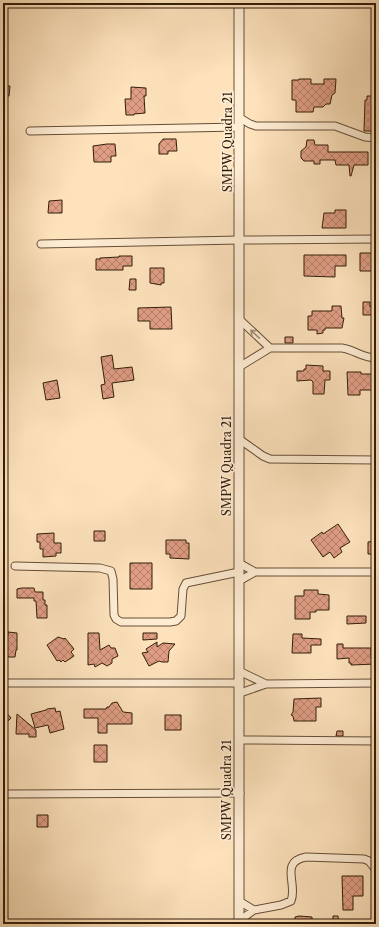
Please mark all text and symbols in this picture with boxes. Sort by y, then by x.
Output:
street label: SMPW Quadra 21 [220,92,235,192]
one-way arrow [250,329,260,339]
street label: SMPW Quadra 21 [219,416,234,516]
street label: SMPW Quadra 21 [219,740,234,840]

